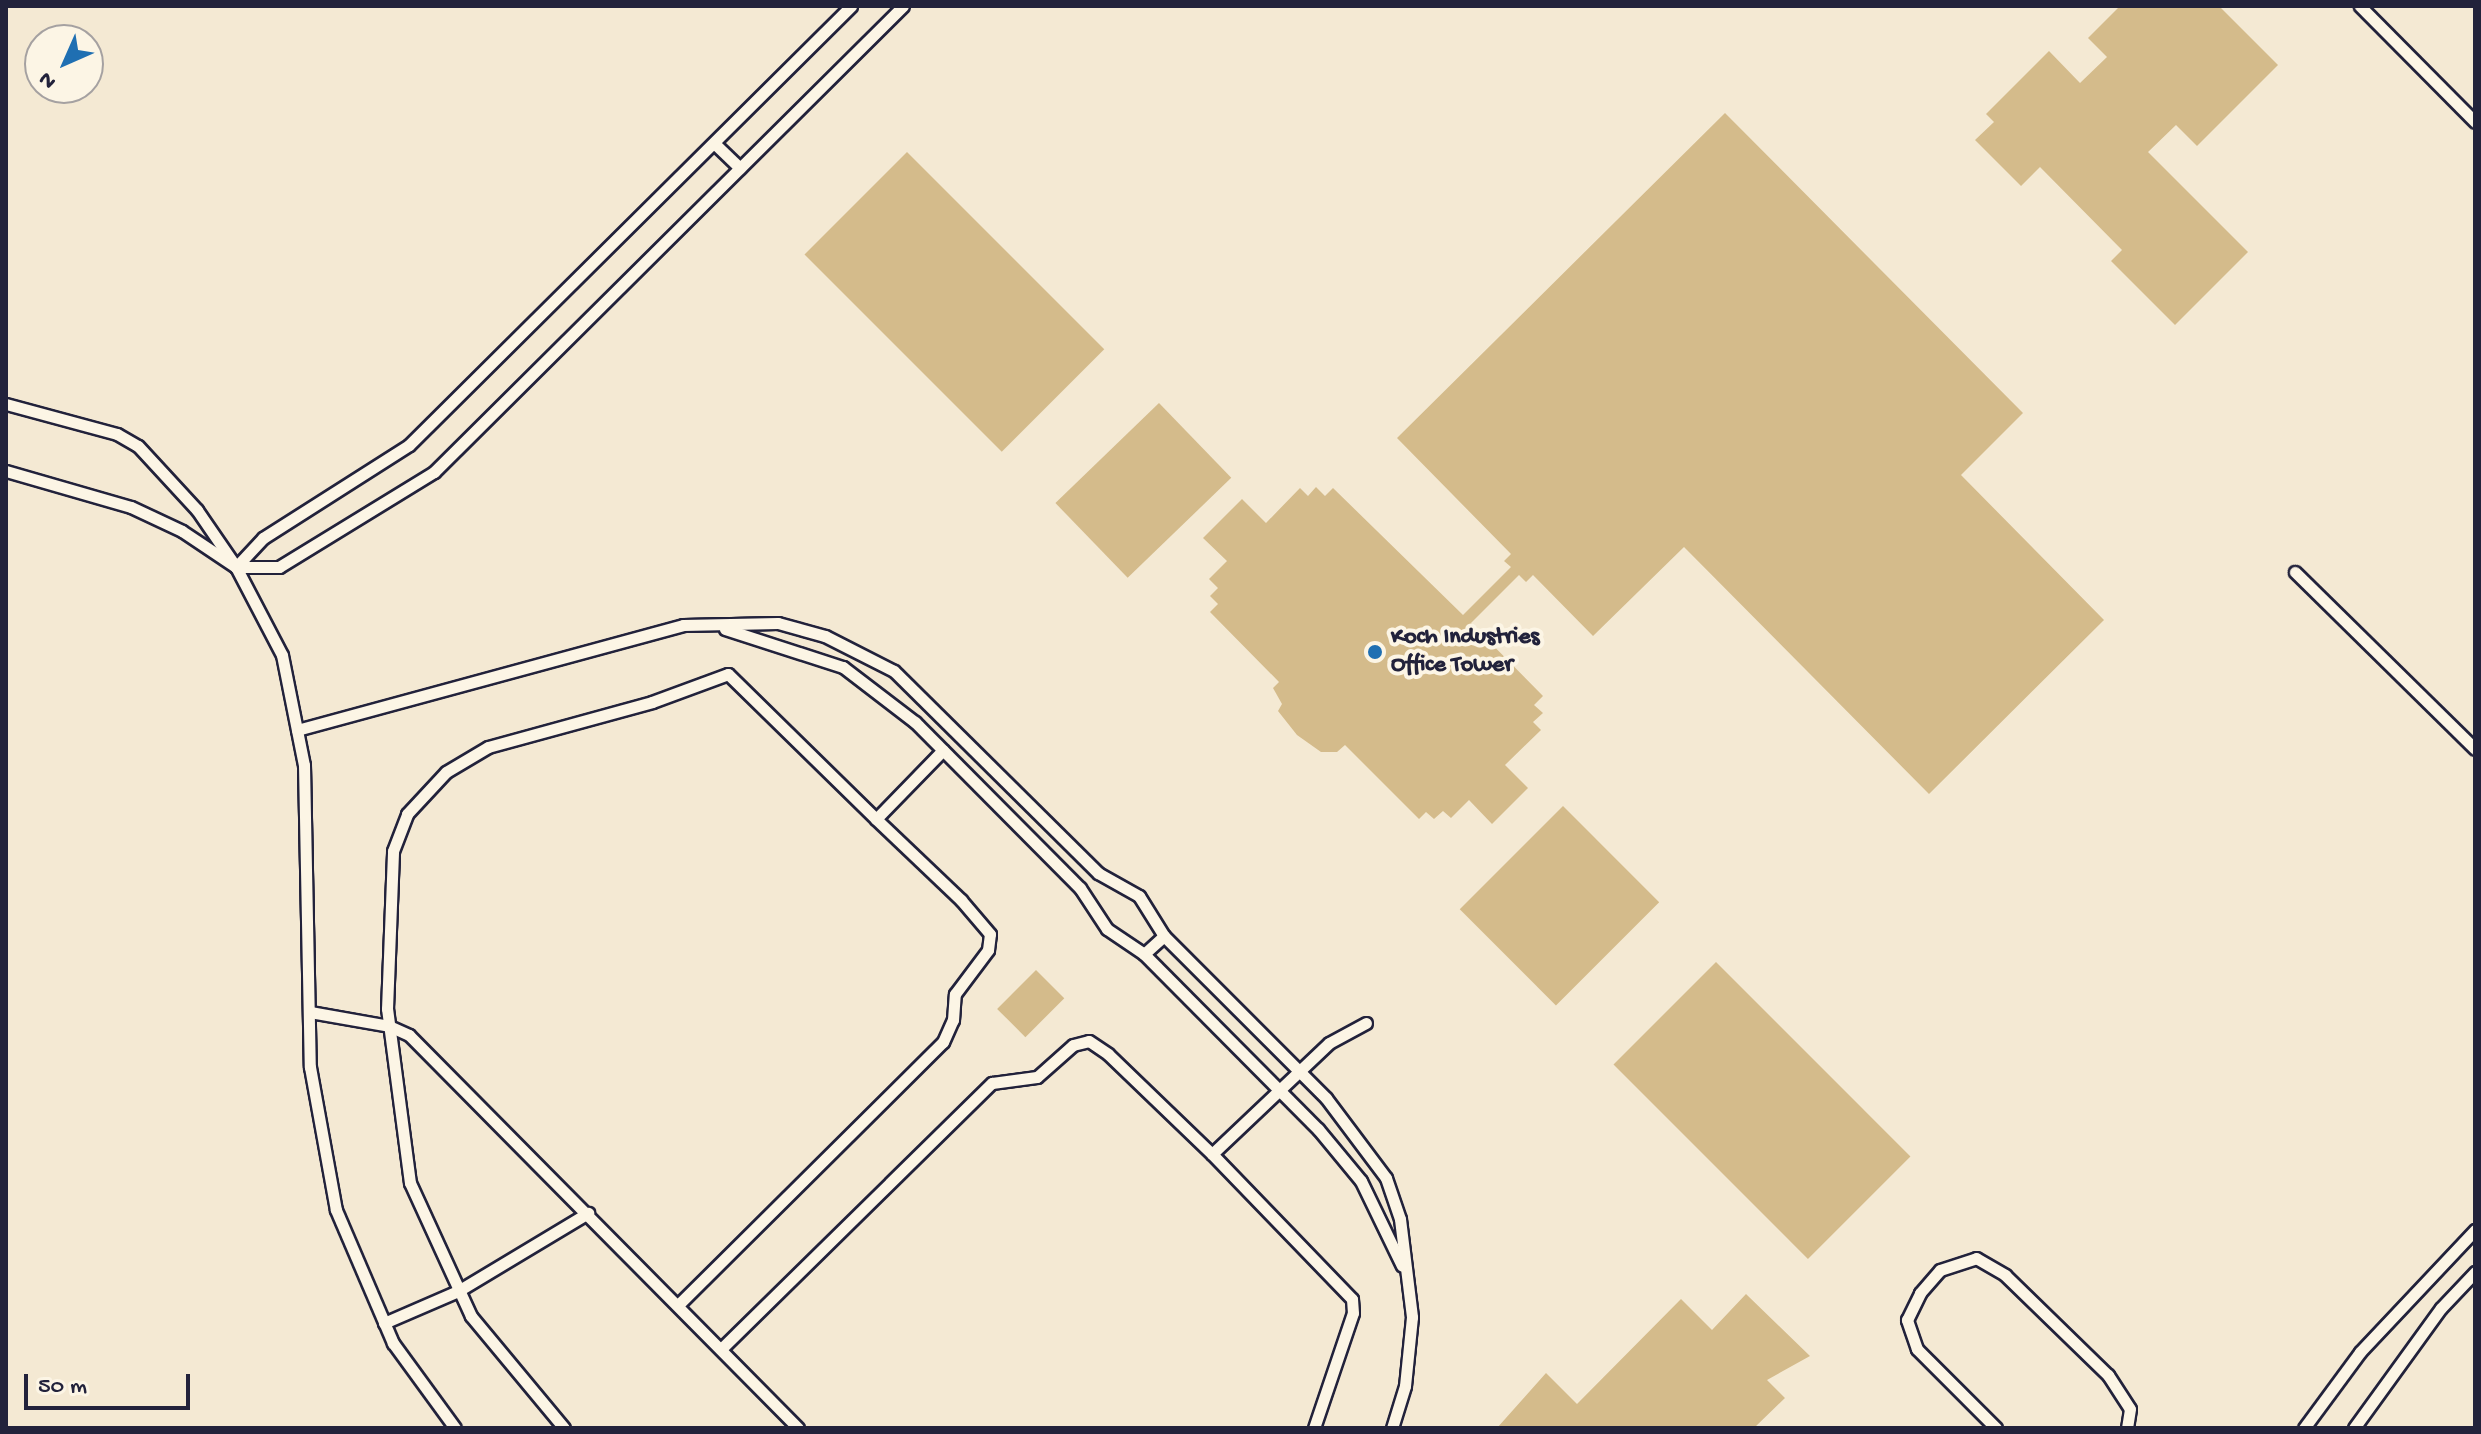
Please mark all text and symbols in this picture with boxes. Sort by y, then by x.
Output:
north arrow [24,24,104,104]
text: N [34,65,63,94]
place label: Koch Industries Office Tower [1391,624,1539,680]
marker: Koch Industries Office Tower [1366,643,1384,661]
scale bar [28,1358,194,1408]
text: 50 m [38,1373,87,1402]

